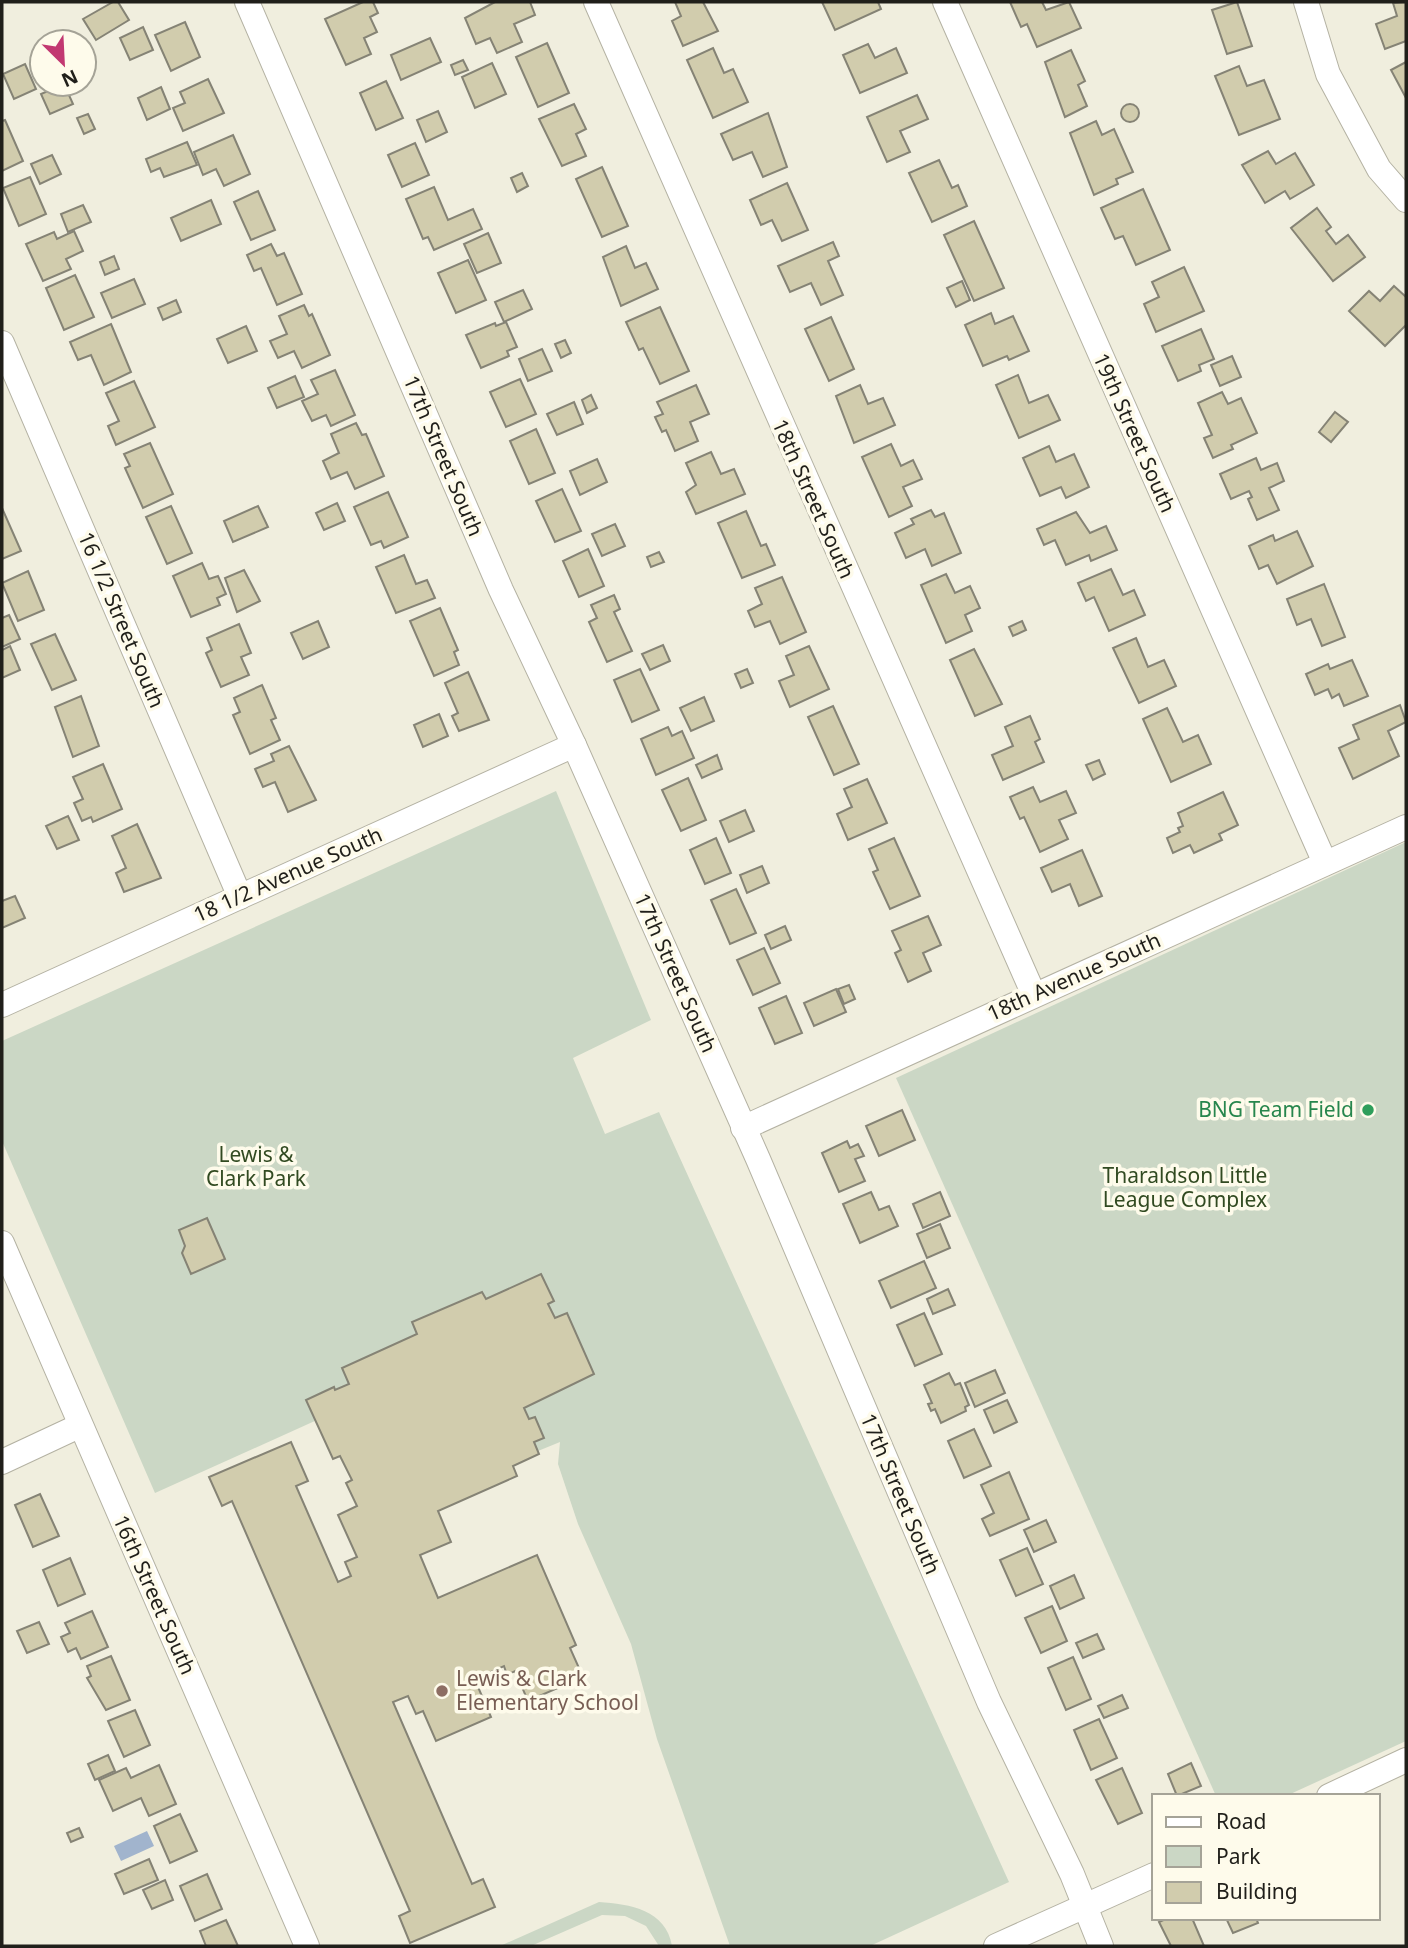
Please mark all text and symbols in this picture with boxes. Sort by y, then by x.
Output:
north arrow [28,28,98,98]
text: N [58,64,82,94]
street label: 19th Street South [1087,348,1183,517]
street label: 17th Street South [397,371,490,540]
street label: 18th Street South [766,414,862,583]
street label: 16 1/2 Street South [72,527,172,712]
street label: 18 1/2 Avenue South [189,820,386,928]
street label: 17th Street South [628,888,724,1057]
street label: 18th Avenue South [982,925,1165,1027]
place label: BNG Team Field [1198,1095,1354,1123]
marker: BNG Team Field [1360,1102,1376,1118]
park label: Lewis & Clark Park [206,1140,307,1192]
park label: Tharaldson Little League Complex [1103,1161,1267,1213]
street label: 17th Street South [854,1409,947,1578]
street label: 16th Street South [107,1510,203,1679]
place label: Lewis & Clark Elementary School [456,1664,639,1716]
marker: Lewis & Clark Elementary School [434,1683,450,1699]
legend [1152,1794,1380,1920]
text: Road [1216,1807,1266,1835]
text: Park [1216,1842,1261,1870]
text: Building [1216,1877,1298,1905]

